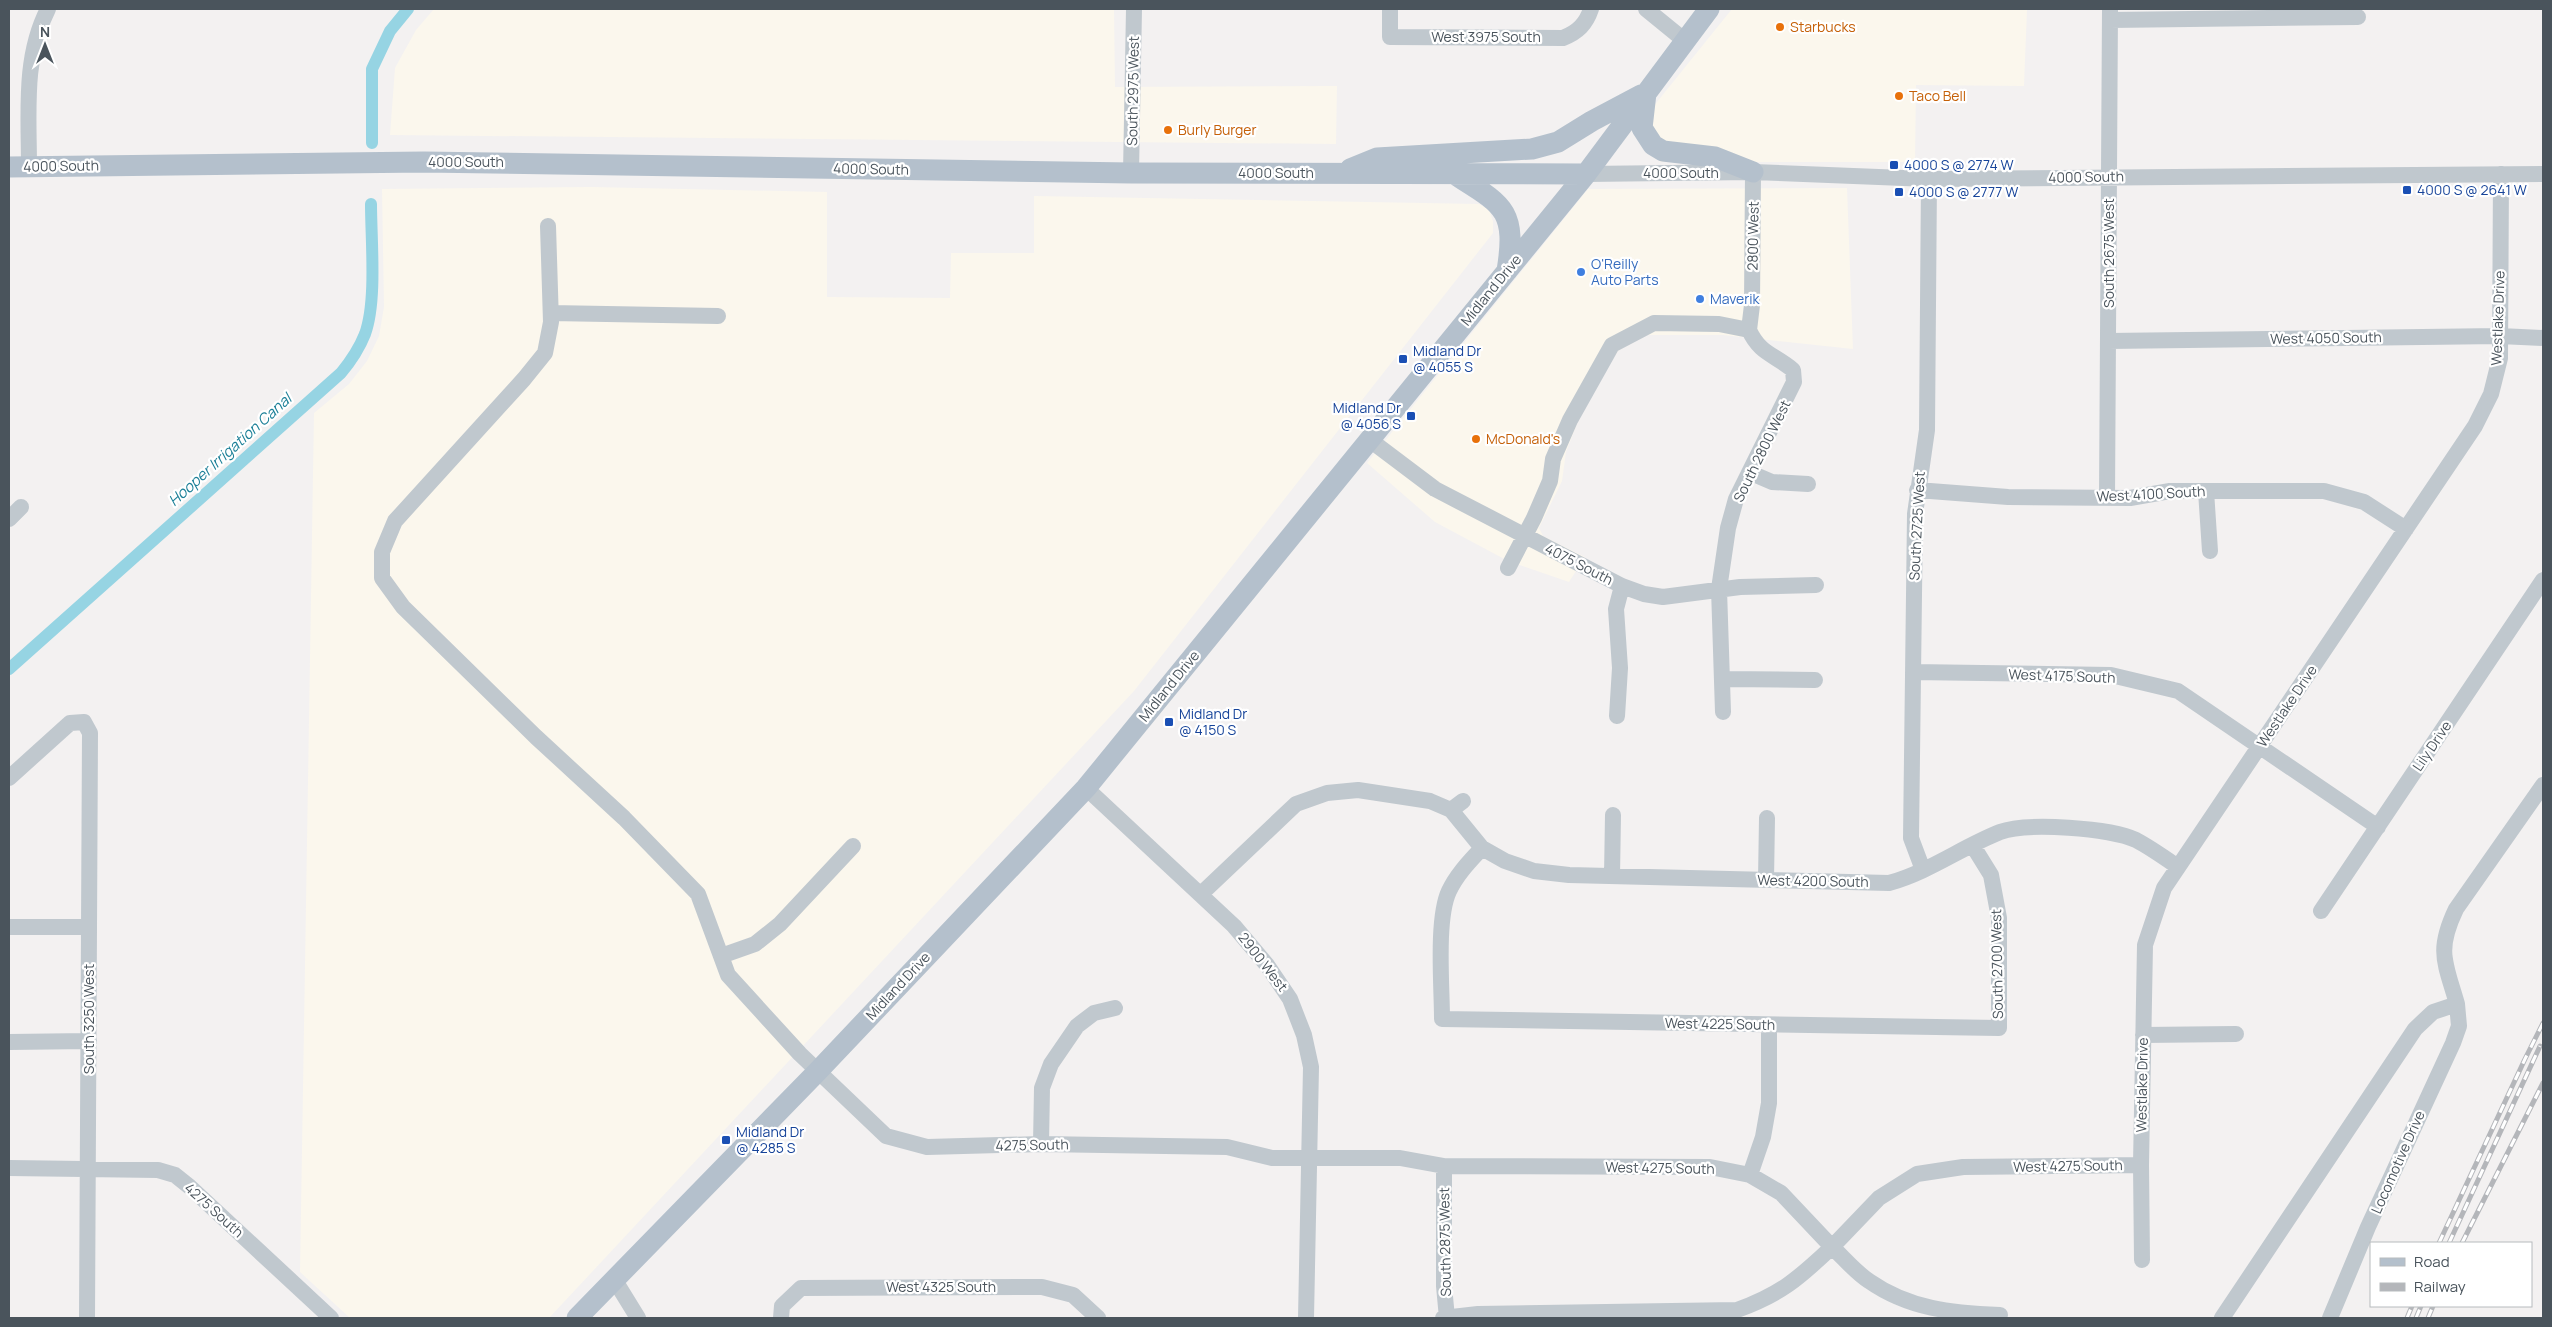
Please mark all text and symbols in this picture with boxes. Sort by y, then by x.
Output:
place label: Starbucks [1790,17,1856,36]
north arrow [20,20,70,70]
marker: Starbucks [1774,21,1786,33]
text: N [40,22,50,41]
street label: West 3975 South [1431,27,1541,46]
street label: South 2975 West [1122,36,1143,146]
place label: Taco Bell [1909,86,1966,105]
marker: Taco Bell [1893,90,1905,102]
place label: Burly Burger [1178,120,1257,139]
marker: Burly Burger [1162,124,1174,136]
street label: 4000 South [428,152,504,171]
street label: 4000 South [23,155,99,176]
place label: 4000 S @ 2774 W [1904,155,2014,174]
street label: 4000 South [833,158,909,179]
marker: 4000 S @ 2774 W [1888,159,1900,171]
street label: 4000 South [1238,163,1314,182]
street label: 4000 South [1643,163,1719,182]
street label: 4000 South [2048,166,2124,187]
place label: 4000 S @ 2641 W [2417,180,2527,199]
place label: 4000 S @ 2777 W [1909,182,2018,201]
marker: 4000 S @ 2641 W [2401,184,2413,196]
marker: 4000 S @ 2777 W [1893,186,1905,198]
street label: South 2675 West [2099,198,2118,308]
street label: 2800 West [1742,201,1763,271]
street label: Midland Drive [1456,250,1525,329]
place label: O'Reilly Auto Parts [1591,254,1659,289]
marker: O'Reilly Auto Parts [1575,266,1587,278]
street label: Westlake Drive [2486,270,2509,366]
place label: Maverik [1710,289,1761,308]
marker: Maverik [1694,293,1706,305]
street label: West 4050 South [2270,327,2382,348]
place label: Midland Dr @ 4055 S [1413,341,1481,376]
marker: Midland Dr @ 4055 S [1397,353,1409,365]
water label: Hooper Irrigation Canal [163,387,298,511]
street label: South 2800 West [1729,396,1795,505]
place label: Midland Dr @ 4056 S [1333,398,1401,433]
marker: Midland Dr @ 4056 S [1405,410,1417,422]
place label: McDonald's [1486,429,1560,448]
marker: McDonald's [1470,433,1482,445]
street label: South 2725 West [1904,471,1929,581]
street label: West 4100 South [2096,481,2206,506]
street label: 4075 South [1542,538,1616,589]
street label: Midland Drive [1134,646,1203,725]
street label: Westlake Drive [2252,661,2321,750]
street label: West 4175 South [2008,664,2116,687]
place label: Midland Dr @ 4150 S [1179,704,1247,739]
marker: Midland Dr @ 4150 S [1163,716,1175,728]
street label: Lily Drive [2408,717,2455,774]
street label: West 4200 South [1757,870,1869,891]
street label: South 2700 West [1986,908,2007,1019]
street label: 2900 West [1234,928,1293,995]
street label: Midland Drive [861,948,934,1024]
street label: South 3250 West [79,963,98,1074]
street label: West 4225 South [1665,1013,1775,1034]
street label: Westlake Drive [2131,1037,2152,1133]
street label: Locomotive Drive [2366,1107,2429,1216]
place label: Midland Dr @ 4285 S [736,1122,804,1157]
marker: Midland Dr @ 4285 S [720,1134,732,1146]
street label: 4275 South [995,1134,1069,1155]
street label: West 4275 South [2013,1155,2123,1176]
street label: West 4275 South [1605,1157,1715,1178]
street label: 4275 South [181,1178,248,1241]
street label: South 2875 West [1434,1187,1455,1297]
legend [2370,1242,2532,1307]
text: Road [2414,1251,2450,1272]
text: Railway [2414,1276,2466,1297]
street label: West 4325 South [886,1277,996,1296]

